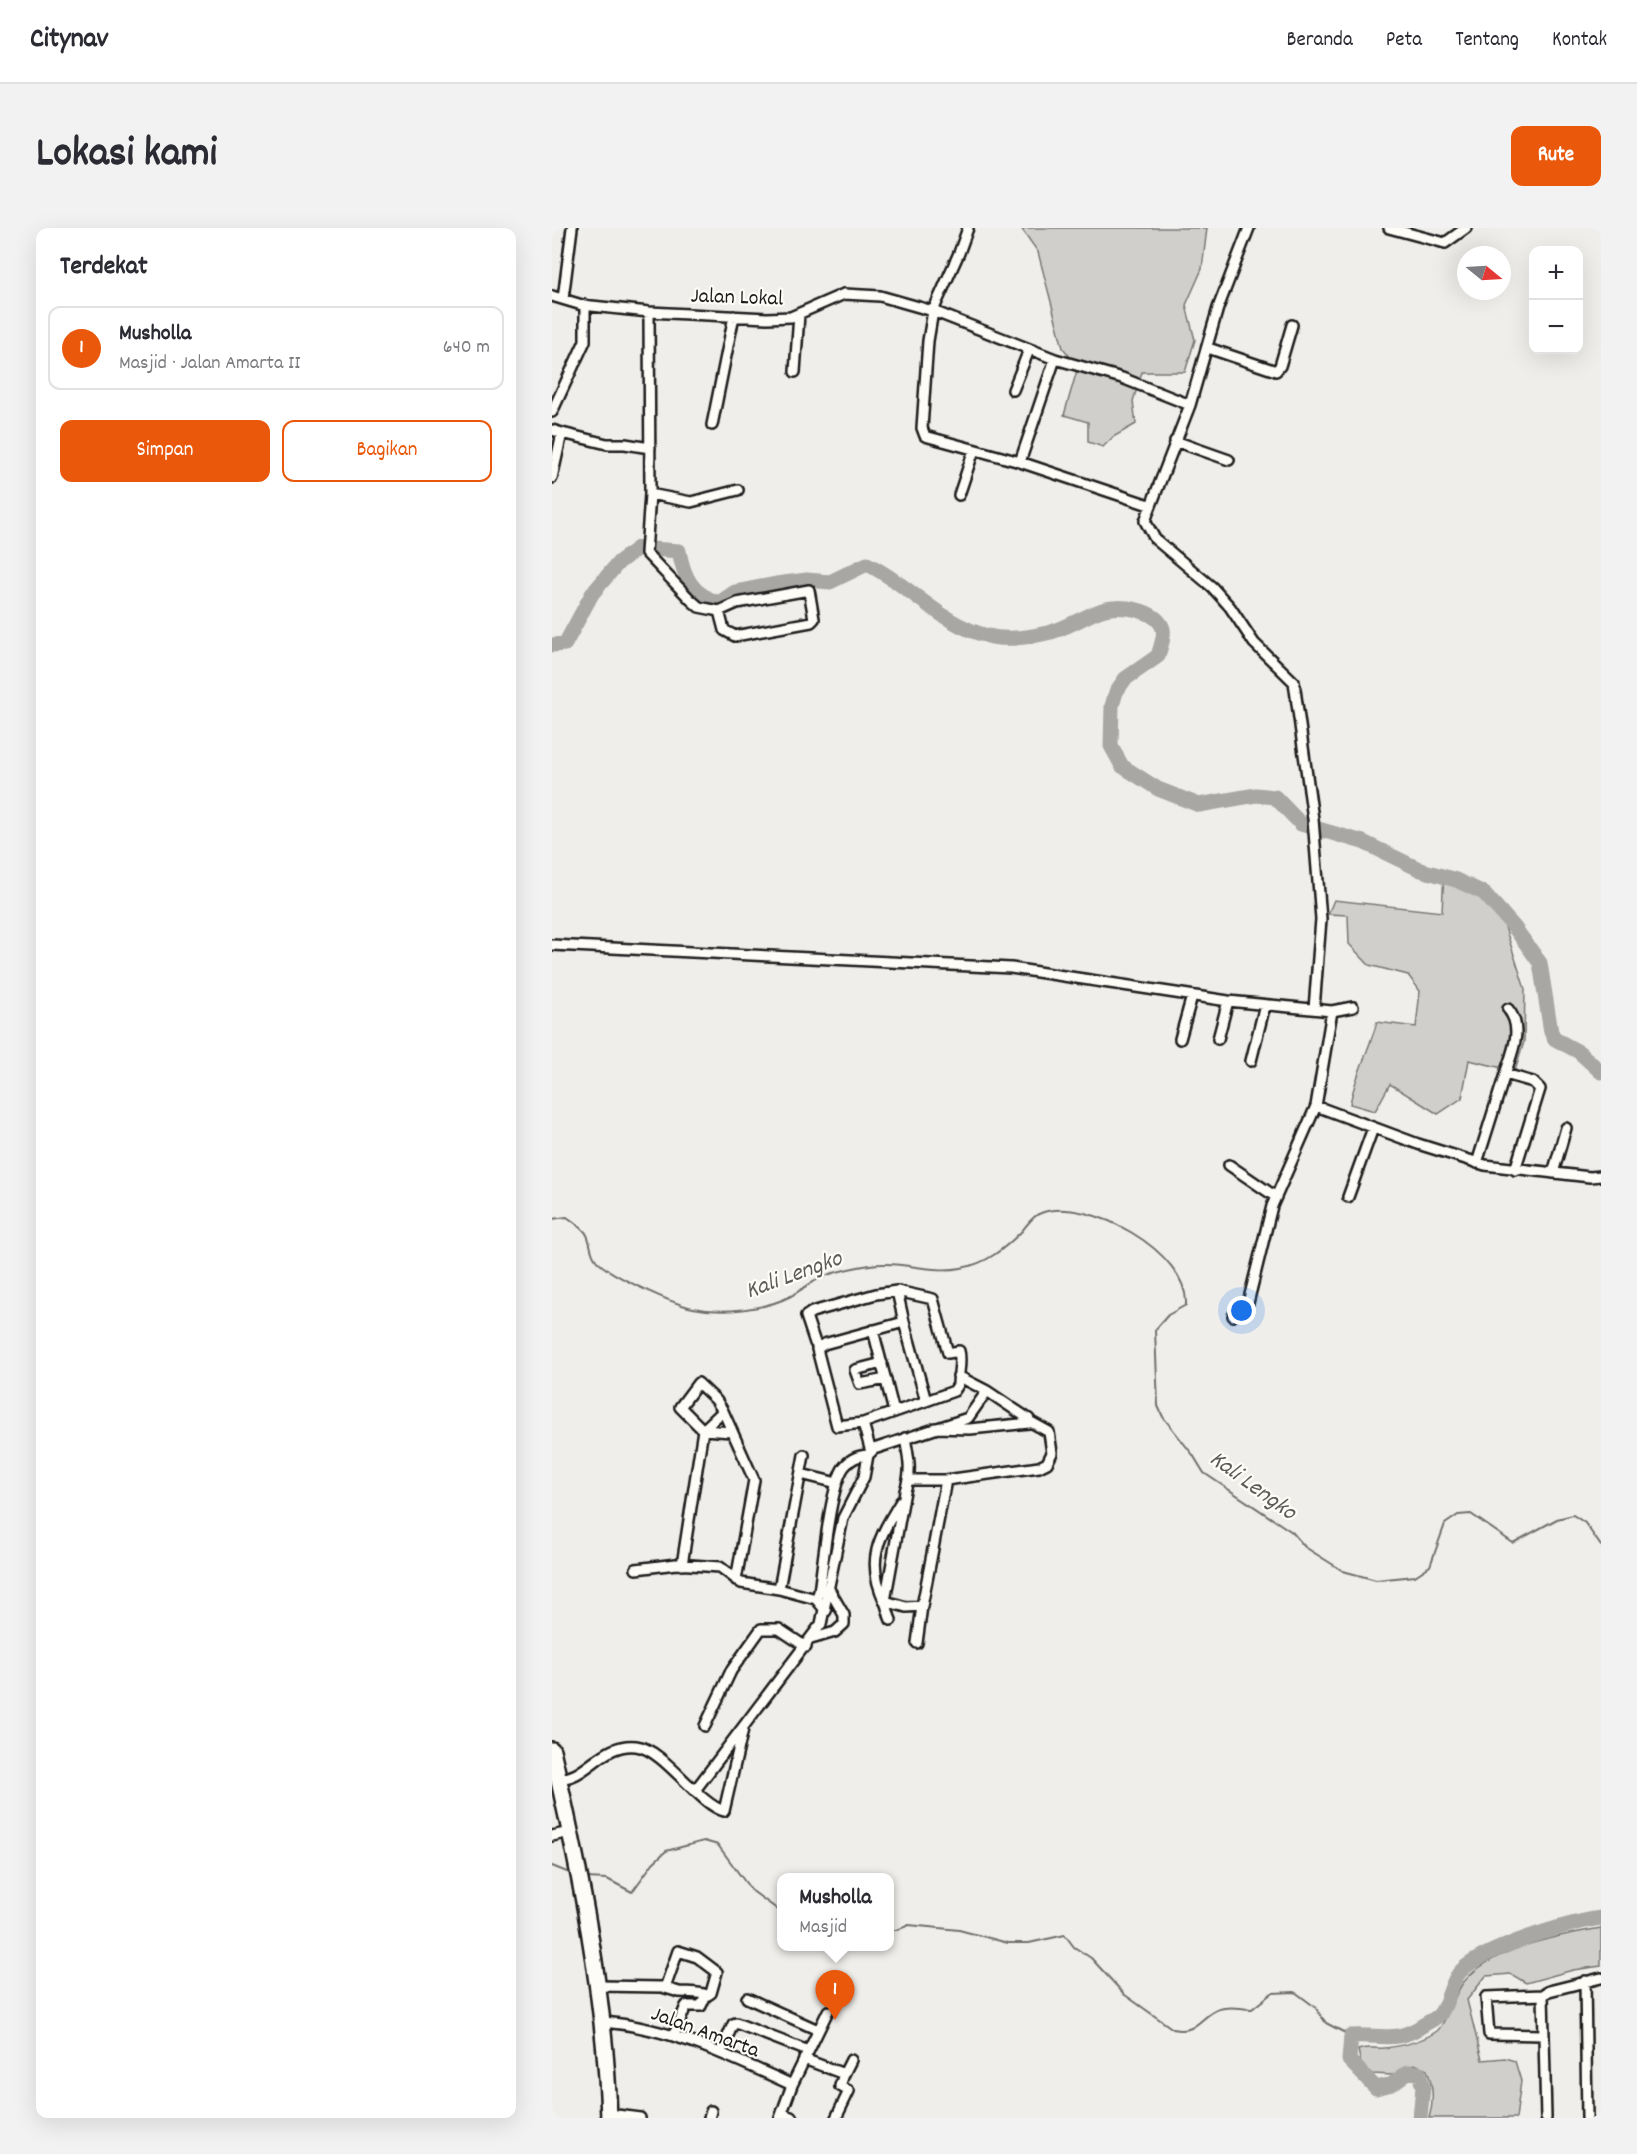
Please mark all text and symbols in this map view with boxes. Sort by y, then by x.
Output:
text: Citynav [30,21,108,61]
text: Beranda [1287,26,1353,56]
text: Peta [1386,26,1422,56]
text: Tentang [1455,26,1519,56]
text: Kontak [1552,26,1607,56]
text: Lokasi kami [36,126,217,186]
button: Rute [1511,126,1601,186]
north arrow [1457,246,1511,300]
map controls [1529,246,1583,354]
button: + [1529,246,1583,300]
text: Terdekat [60,249,148,286]
street label: Jalan Lokal [690,281,784,316]
button: − [1529,300,1583,354]
text: Musholla [119,319,191,350]
text: 1 [79,334,84,362]
text: 640 m [443,334,490,362]
text: Masjid · Jalan Amarta II [119,350,300,378]
button: Simpan [60,420,270,482]
button: Bagikan [282,420,492,482]
water label: Kali Lengko [741,1242,848,1309]
your location [1227,1296,1256,1325]
water label: Kali Lengko [1202,1443,1304,1530]
popup [777,1873,894,1951]
text: Musholla [799,1883,872,1914]
text: Masjid [799,1914,847,1942]
pin: 1 [816,1970,854,2020]
street label: Jalan Amarta [646,1999,764,2067]

